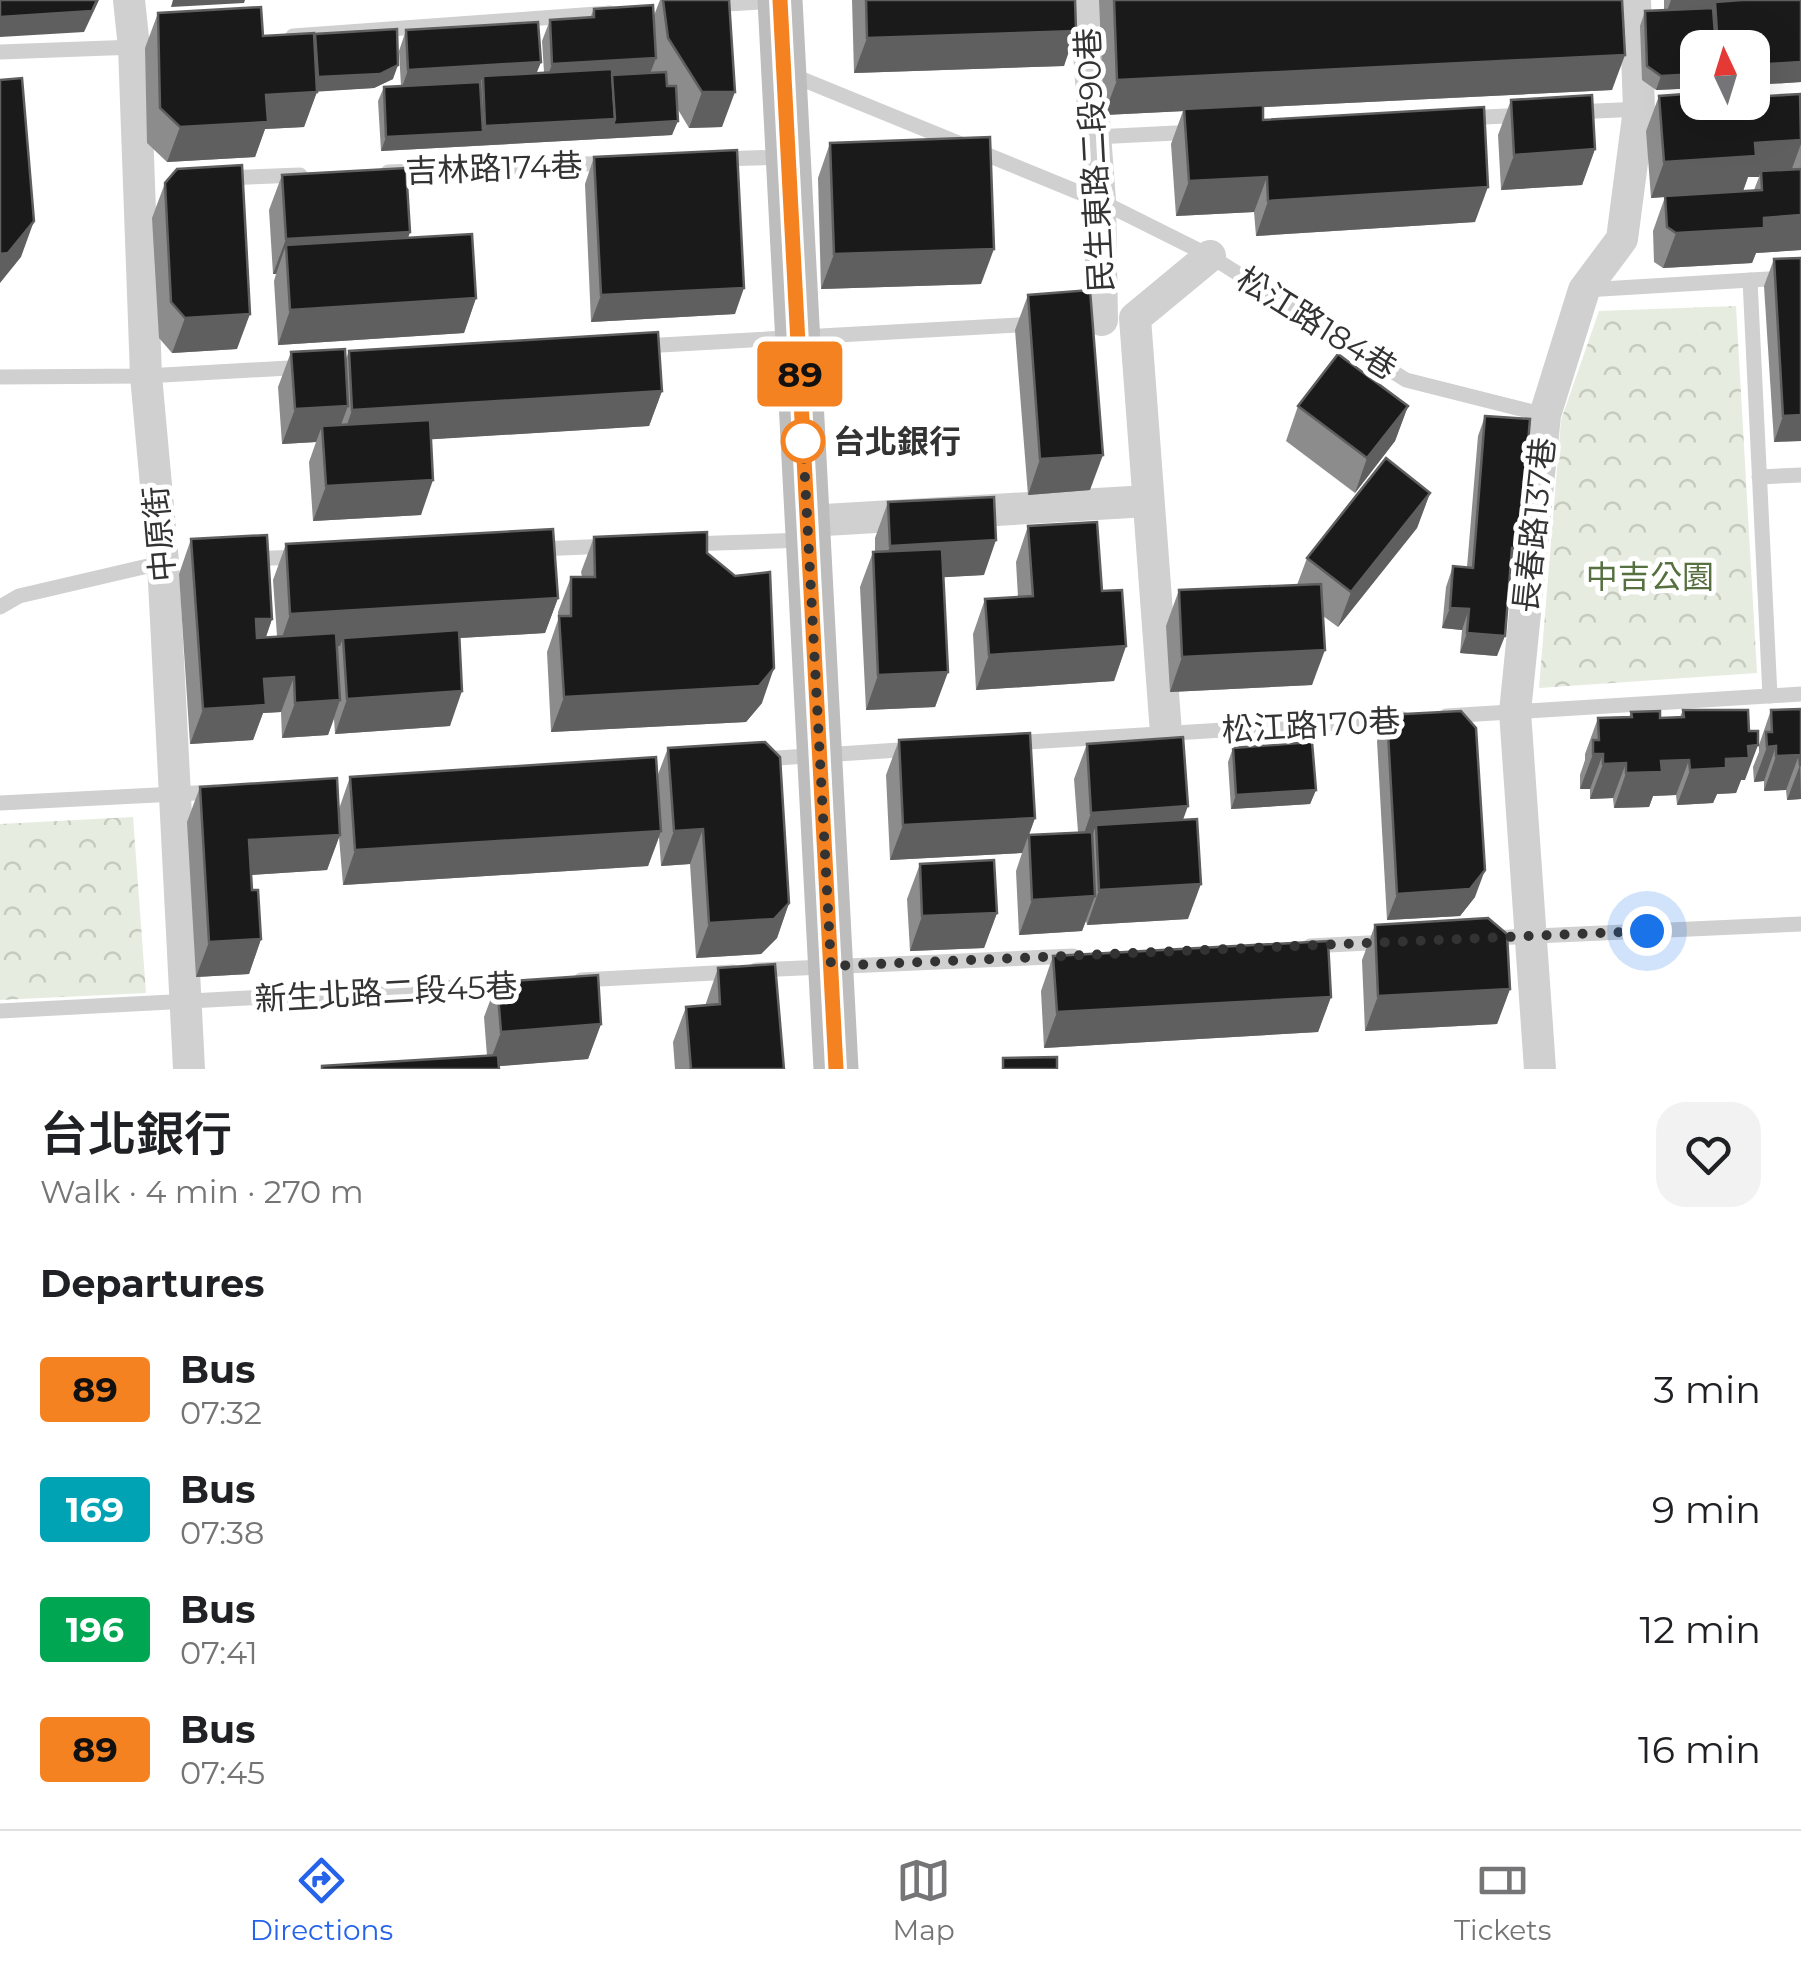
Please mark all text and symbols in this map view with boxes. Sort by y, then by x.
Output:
street label: 民生東路二段90巷 [1068,27,1120,293]
north arrow [1680,30,1770,120]
map controls [1680,30,1770,120]
street label: 吉林路174巷 [405,145,583,191]
street label: 松江路184巷 [1230,258,1404,388]
line badge: 89 [755,342,845,406]
text: 89 [777,353,823,396]
marker: 台北銀行 [782,420,824,462]
place label: 台北銀行 [833,422,961,461]
street label: 長春路137巷 [1505,435,1563,615]
street label: 中原街 [135,484,183,584]
park label: 中吉公園 [1586,557,1714,596]
street label: 松江路170巷 [1221,701,1401,749]
your location [1622,906,1672,956]
street label: 新生北路二段45巷 [254,966,518,1018]
button: heart [1656,1102,1761,1207]
text: 台北銀行 [40,1105,232,1163]
text: Walk · 4 min · 270 m [40,1172,364,1211]
text: Departures [40,1260,264,1307]
text: Bus [180,1346,255,1393]
text: 3 min [1653,1366,1761,1413]
text: 89 [72,1368,118,1411]
text: 07:32 [180,1393,262,1432]
text: Bus [180,1466,255,1513]
text: 9 min [1652,1486,1761,1533]
text: 169 [66,1488,124,1531]
text: 07:38 [180,1513,264,1552]
text: Bus [180,1586,255,1633]
text: 12 min [1640,1606,1761,1653]
text: 196 [66,1608,124,1651]
text: 07:41 [180,1633,258,1672]
text: Bus [180,1706,255,1753]
text: 16 min [1638,1726,1761,1773]
text: 89 [72,1728,118,1771]
text: 07:45 [180,1753,265,1792]
tab: Directions [250,1853,393,1947]
tab: Map [892,1853,955,1947]
tab: Tickets [1454,1853,1551,1947]

